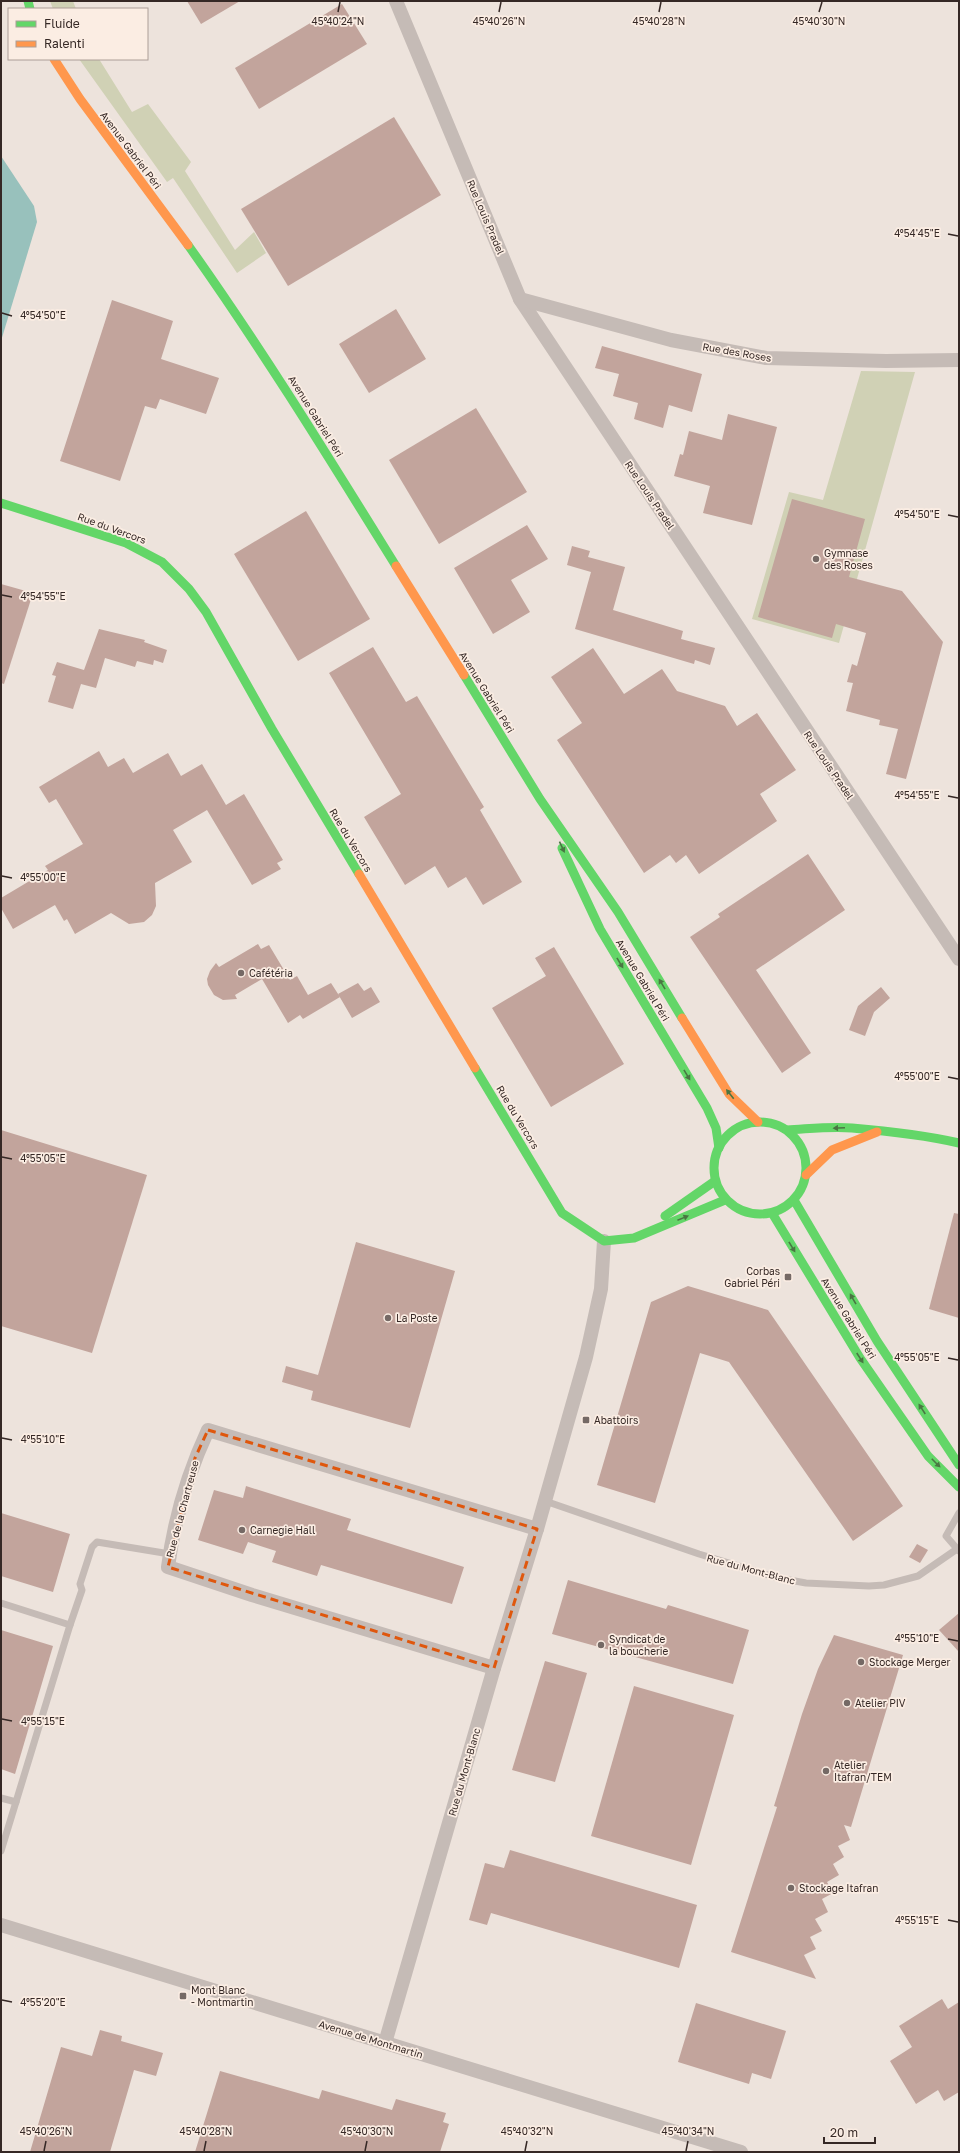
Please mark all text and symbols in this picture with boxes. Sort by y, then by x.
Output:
legend [8,8,148,60]
text: 45°40'24"N [312,15,364,27]
text: 45°40'26"N [473,15,525,27]
text: 45°40'28"N [633,15,685,27]
text: 45°40'30"N [793,15,845,27]
text: Fluide [44,16,80,31]
text: Ralenti [44,36,85,51]
street label: Avenue Gabriel Péri [98,109,164,191]
street label: Rue Louis Pradel [465,178,507,256]
text: 4°54'45"E [894,227,940,239]
text: 4°54'50"E [20,309,66,321]
street label: Rue des Roses [702,340,772,364]
street label: Avenue Gabriel Péri [286,373,346,459]
street label: Rue Louis Pradel [623,458,677,532]
text: 4°54'50"E [894,508,940,520]
street label: Rue du Vercors [76,510,148,546]
place label: Gymnase des Roses [824,547,873,571]
marker: Gymnase des Roses [811,554,821,564]
text: 4°54'55"E [20,590,66,602]
street label: Avenue Gabriel Péri [457,649,517,735]
street label: Rue Louis Pradel [802,728,856,802]
text: 4°54'55"E [894,789,940,801]
street label: Rue du Vercors [327,806,375,874]
one-way arrow [559,842,565,853]
text: 4°55'00"E [20,871,66,883]
street label: Avenue Gabriel Péri [614,937,672,1023]
one-way arrow [616,958,624,968]
place label: Cafétéria [249,967,293,979]
marker: Cafétéria [236,968,246,978]
one-way arrow [658,978,665,990]
one-way arrow [683,1069,690,1081]
text: 4°55'00"E [894,1070,940,1082]
street label: Rue du Vercors [494,1083,542,1151]
one-way arrow [726,1089,735,1100]
one-way arrow [833,1125,845,1132]
text: 4°55'05"E [20,1152,66,1164]
one-way arrow [677,1214,689,1220]
one-way arrow [789,1241,796,1253]
place label: Corbas Gabriel Péri [724,1265,780,1289]
marker: Corbas Gabriel Péri [783,1272,793,1282]
street label: Avenue Gabriel Péri [819,1275,879,1361]
one-way arrow [849,1293,856,1305]
place label: La Poste [396,1312,438,1324]
marker: La Poste [383,1313,393,1323]
text: 4°55'05"E [894,1351,940,1363]
one-way arrow [856,1352,864,1363]
one-way arrow [918,1404,926,1414]
place label: Abattoirs [594,1414,638,1426]
marker: Abattoirs [581,1415,591,1425]
text: 4°55'10"E [21,1433,65,1445]
one-way arrow [931,1458,941,1468]
street label: Rue de la Chartreuse [163,1459,201,1559]
place label: Carnegie Hall [250,1524,315,1536]
marker: Carnegie Hall [237,1525,247,1535]
street label: Rue du Mont-Blanc [705,1551,797,1587]
text: 4°55'10"E [895,1632,939,1644]
place label: Syndicat de la boucherie [609,1633,669,1657]
marker: Syndicat de la boucherie [596,1640,606,1650]
place label: Stockage Merger [869,1656,950,1668]
marker: Stockage Merger [856,1657,866,1667]
place label: Atelier PIV [855,1697,906,1709]
marker: Atelier PIV [842,1698,852,1708]
text: 4°55'15"E [21,1715,65,1727]
street label: Rue du Mont-Blanc [446,1726,482,1817]
place label: Atelier Itafran/TEM [834,1759,892,1783]
marker: Atelier Itafran/TEM [821,1766,831,1776]
place label: Stockage Itafran [799,1882,878,1894]
marker: Stockage Itafran [786,1883,796,1893]
text: 4°55'15"E [895,1914,939,1926]
place label: Mont Blanc - Montmartin [191,1984,253,2008]
marker: Mont Blanc - Montmartin [178,1991,188,2001]
text: 4°55'20"E [20,1996,66,2008]
street label: Avenue de Montmartin [317,2017,425,2061]
scale bar [824,2119,875,2145]
text: 45°40'26"N [20,2125,72,2137]
text: 45°40'28"N [180,2125,232,2137]
text: 45°40'30"N [341,2125,393,2137]
text: 45°40'32"N [501,2125,553,2137]
text: 45°40'34"N [662,2125,714,2137]
text: 20 m [830,2125,858,2140]

